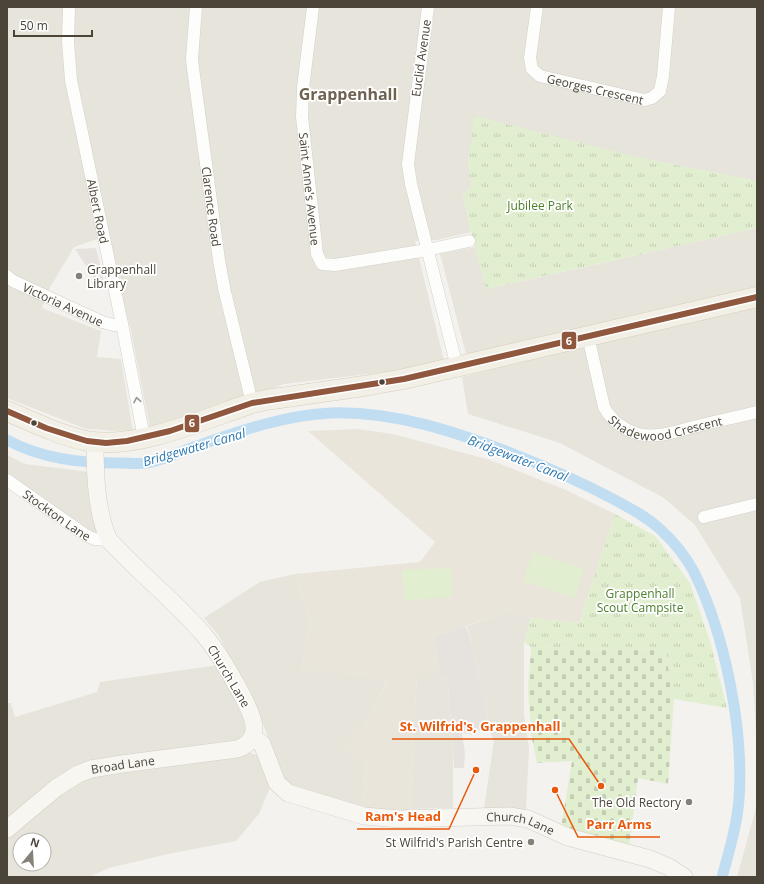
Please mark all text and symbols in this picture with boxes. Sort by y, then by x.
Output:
scale bar [14,12,92,38]
text: 50 m [20,17,48,34]
street label: Euclid Avenue [407,18,435,98]
street label: Georges Crescent [545,69,645,108]
district label: Grappenhall [299,83,397,105]
street label: Saint Anne's Avenue [295,132,325,246]
street label: Clarence Road [198,165,226,248]
street label: Albert Road [83,177,113,245]
park label: Jubilee Park [506,197,574,214]
place label: Grappenhall Library [87,261,156,292]
marker: Grappenhall Library [74,271,84,281]
street label: Victoria Avenue [20,278,106,330]
line badge: 6 [561,331,577,350]
text: 6 [566,333,572,348]
unlabelled marker [377,377,387,387]
one-way arrow [133,397,142,403]
street label: Shadewood Crescent [605,411,724,444]
line badge: 6 [184,414,200,433]
text: 6 [189,415,195,430]
unlabelled marker [29,418,39,428]
water label: Bridgewater Canal [141,424,248,470]
water label: Bridgewater Canal [465,431,571,486]
street label: Stockton Lane [20,485,94,545]
park label: Grappenhall Scout Campsite [597,585,684,616]
street label: Church Lane [204,641,255,711]
callout: St. Wilfrid's, Grappenhall [392,714,569,739]
text: St. Wilfrid's, Grappenhall [400,717,560,735]
street label: Broad Lane [90,751,156,777]
place label: The Old Rectory [592,794,682,811]
marker: The Old Rectory [684,797,694,807]
callout: Ram's Head [357,804,449,829]
text: Ram's Head [365,807,441,825]
street label: Church Lane [486,808,558,838]
callout: Parr Arms [578,812,660,837]
text: Parr Arms [586,815,652,833]
north arrow [12,832,52,872]
text: N [29,833,42,851]
place label: St Wilfrid's Parish Centre [386,834,523,851]
marker: St Wilfrid's Parish Centre [526,837,536,847]

